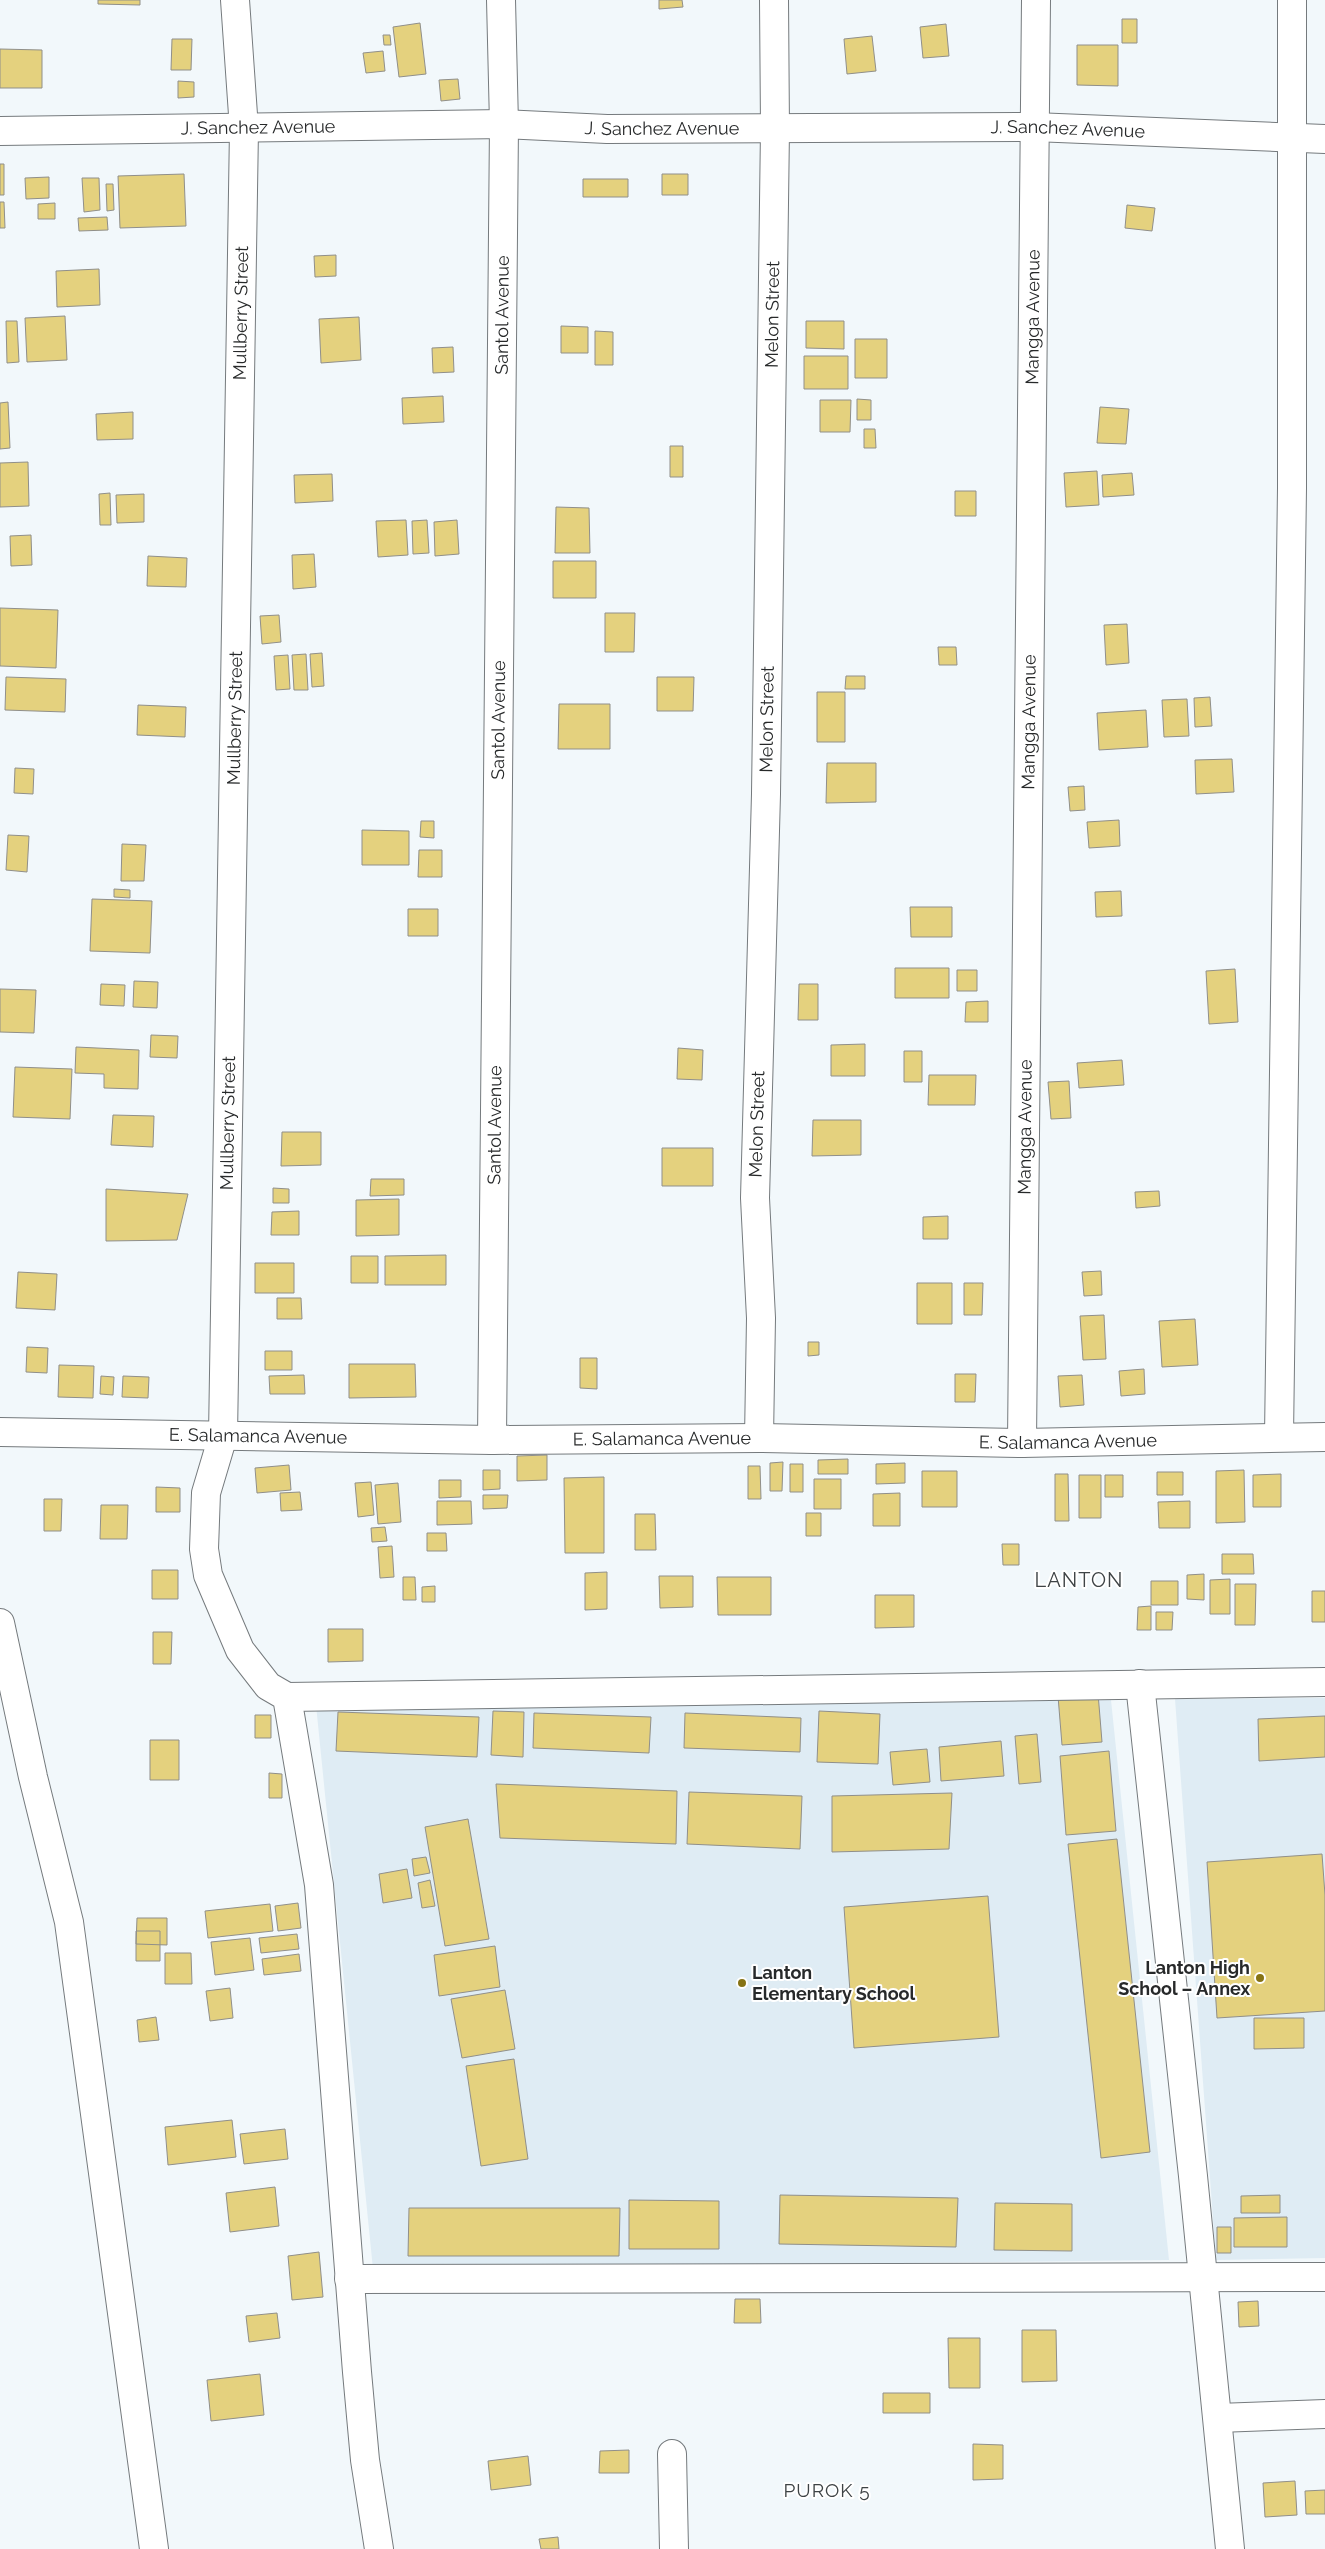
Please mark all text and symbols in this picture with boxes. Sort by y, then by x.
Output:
street label: J. Sanchez Avenue [180,115,336,138]
street label: J. Sanchez Avenue [990,116,1146,142]
street label: J. Sanchez Avenue [584,117,740,139]
street label: Mullberry Street [229,246,252,380]
street label: Mangga Avenue [1021,249,1044,385]
street label: Santol Avenue [491,255,513,375]
street label: Melon Street [761,261,783,368]
street label: Mullberry Street [223,651,246,785]
street label: Mangga Avenue [1017,654,1040,790]
street label: Santol Avenue [487,660,509,780]
street label: Melon Street [755,666,778,773]
street label: Mullberry Street [216,1056,239,1190]
street label: Mangga Avenue [1013,1059,1036,1195]
street label: Santol Avenue [483,1065,505,1185]
street label: Melon Street [745,1070,768,1178]
street label: E. Salamanca Avenue [169,1424,348,1448]
street label: E. Salamanca Avenue [573,1427,752,1449]
street label: E. Salamanca Avenue [979,1429,1158,1453]
district label: LANTON [1035,1568,1123,1592]
place label: Lanton High School – Annex [1118,1957,1250,1999]
place label: Lanton Elementary School [752,1962,916,2004]
marker: Lanton High School – Annex [1254,1972,1266,1984]
marker: Lanton Elementary School [736,1977,748,1989]
district label: PUROK 5 [783,2479,871,2501]

